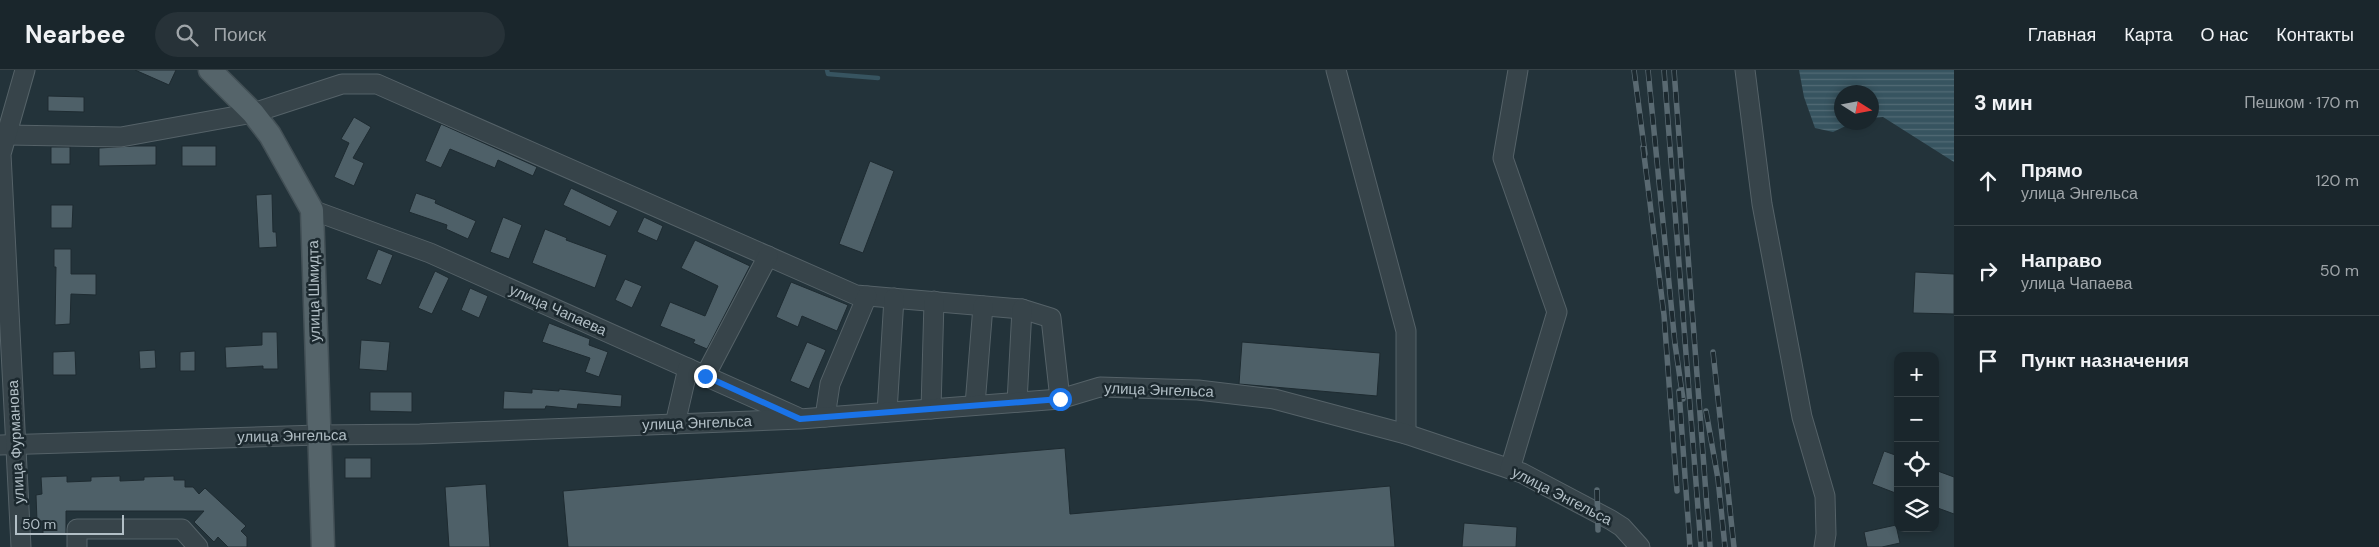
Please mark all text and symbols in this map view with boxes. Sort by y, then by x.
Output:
search box [155,12,505,57]
text: Nearbee [25,19,125,50]
icon: search [173,21,201,49]
text: Поиск [213,22,266,47]
text: Главная [2028,23,2096,47]
text: Карта [2124,23,2173,47]
text: О нас [2201,23,2248,47]
text: Контакты [2276,23,2354,47]
north arrow [1834,85,1879,130]
text: 3 мин [1974,89,2033,117]
text: Пешком · 170 m [2244,92,2359,113]
text: Прямо [2021,158,2083,183]
icon: ahead [1974,167,2002,195]
text: 120 m [2315,170,2359,191]
text: улица Энгельса [2021,183,2138,204]
street label: улица Шмидта [303,239,325,342]
text: Направо [2021,248,2102,273]
icon: right [1974,257,2002,285]
text: 50 m [2320,260,2359,281]
text: улица Чапаева [2021,273,2132,294]
street label: улица Чапаева [506,280,610,341]
icon: arrive [1974,347,2002,375]
text: Пункт назначения [2021,348,2189,373]
map controls [1894,352,1939,532]
button: + [1894,352,1939,397]
route end [694,365,717,388]
street label: улица Энгельса [1104,378,1215,402]
street label: улица Фурманова [3,379,29,504]
route start [1049,388,1072,411]
button: − [1894,397,1939,442]
street label: улица Энгельса [642,411,753,435]
street label: улица Энгельса [237,425,348,447]
button: locate [1894,442,1939,487]
street label: улица Энгельса [1509,462,1616,530]
button: layers [1894,487,1939,532]
scale bar [15,512,124,535]
text: 50 m [22,515,56,533]

